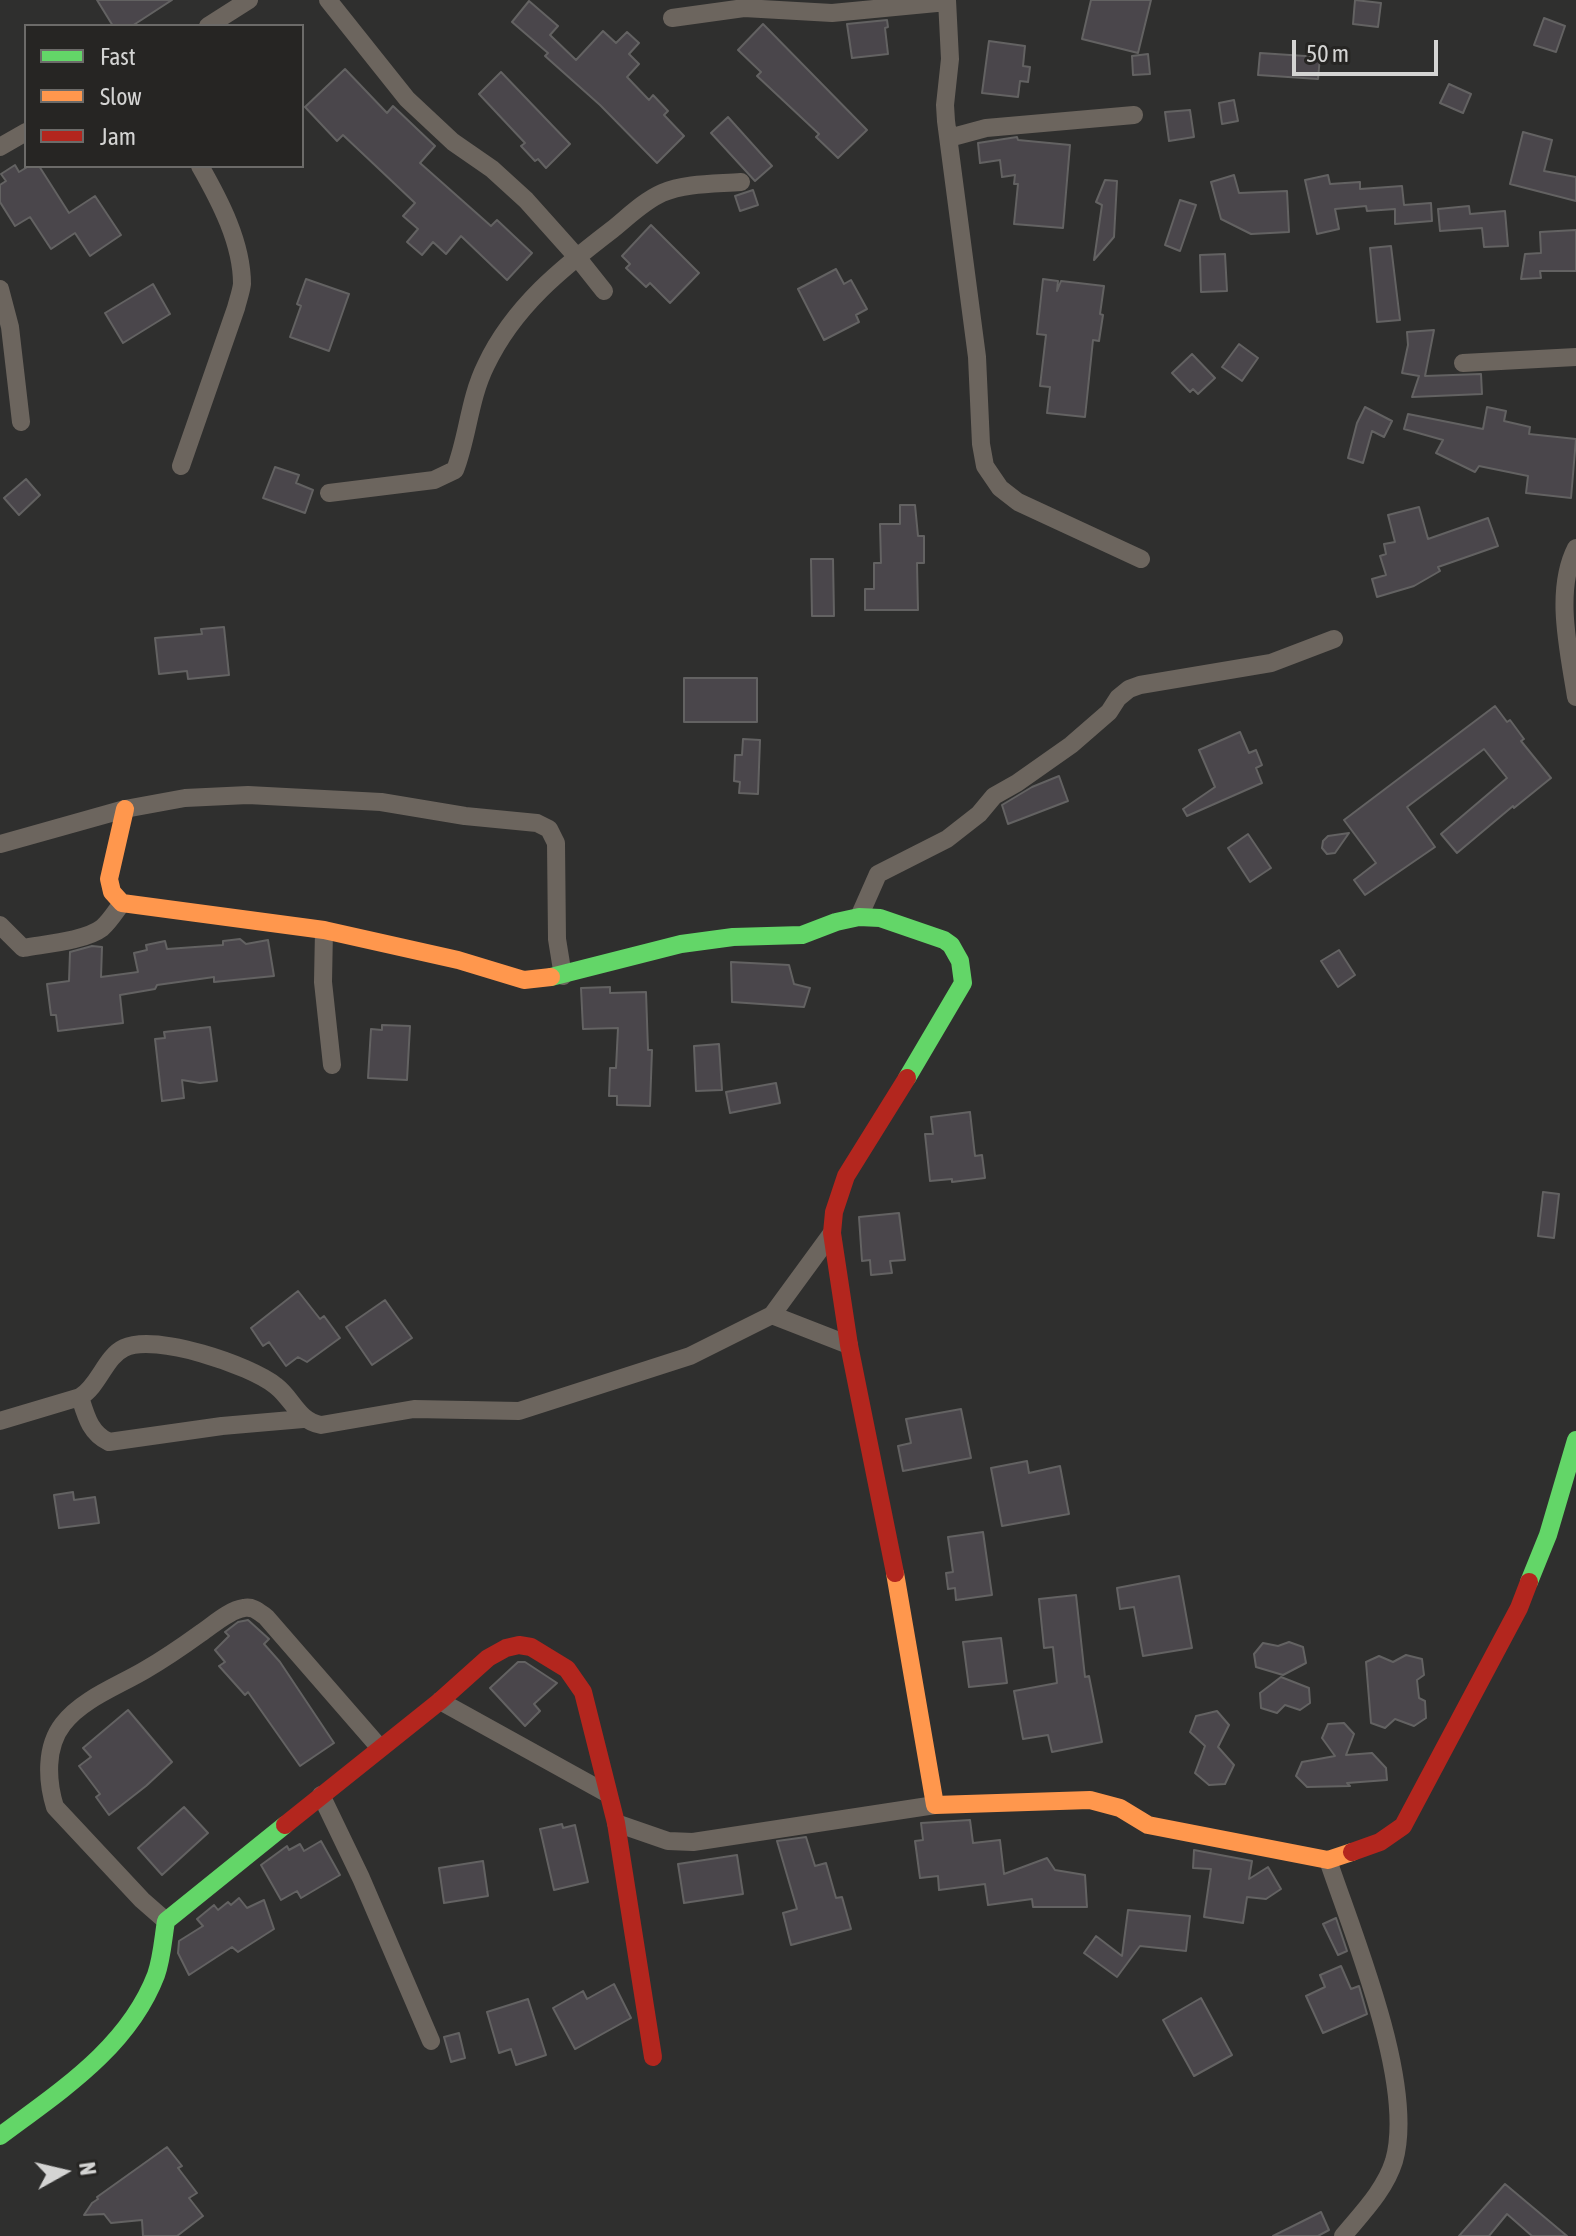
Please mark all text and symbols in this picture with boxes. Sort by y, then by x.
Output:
legend [24,24,304,168]
scale bar [1296,24,1442,74]
text: 50 m [1306,40,1349,67]
text: Fast [100,43,136,70]
text: Slow [100,83,142,110]
text: Jam [100,123,136,150]
north arrow [24,2132,104,2212]
text: N [74,2160,102,2177]

